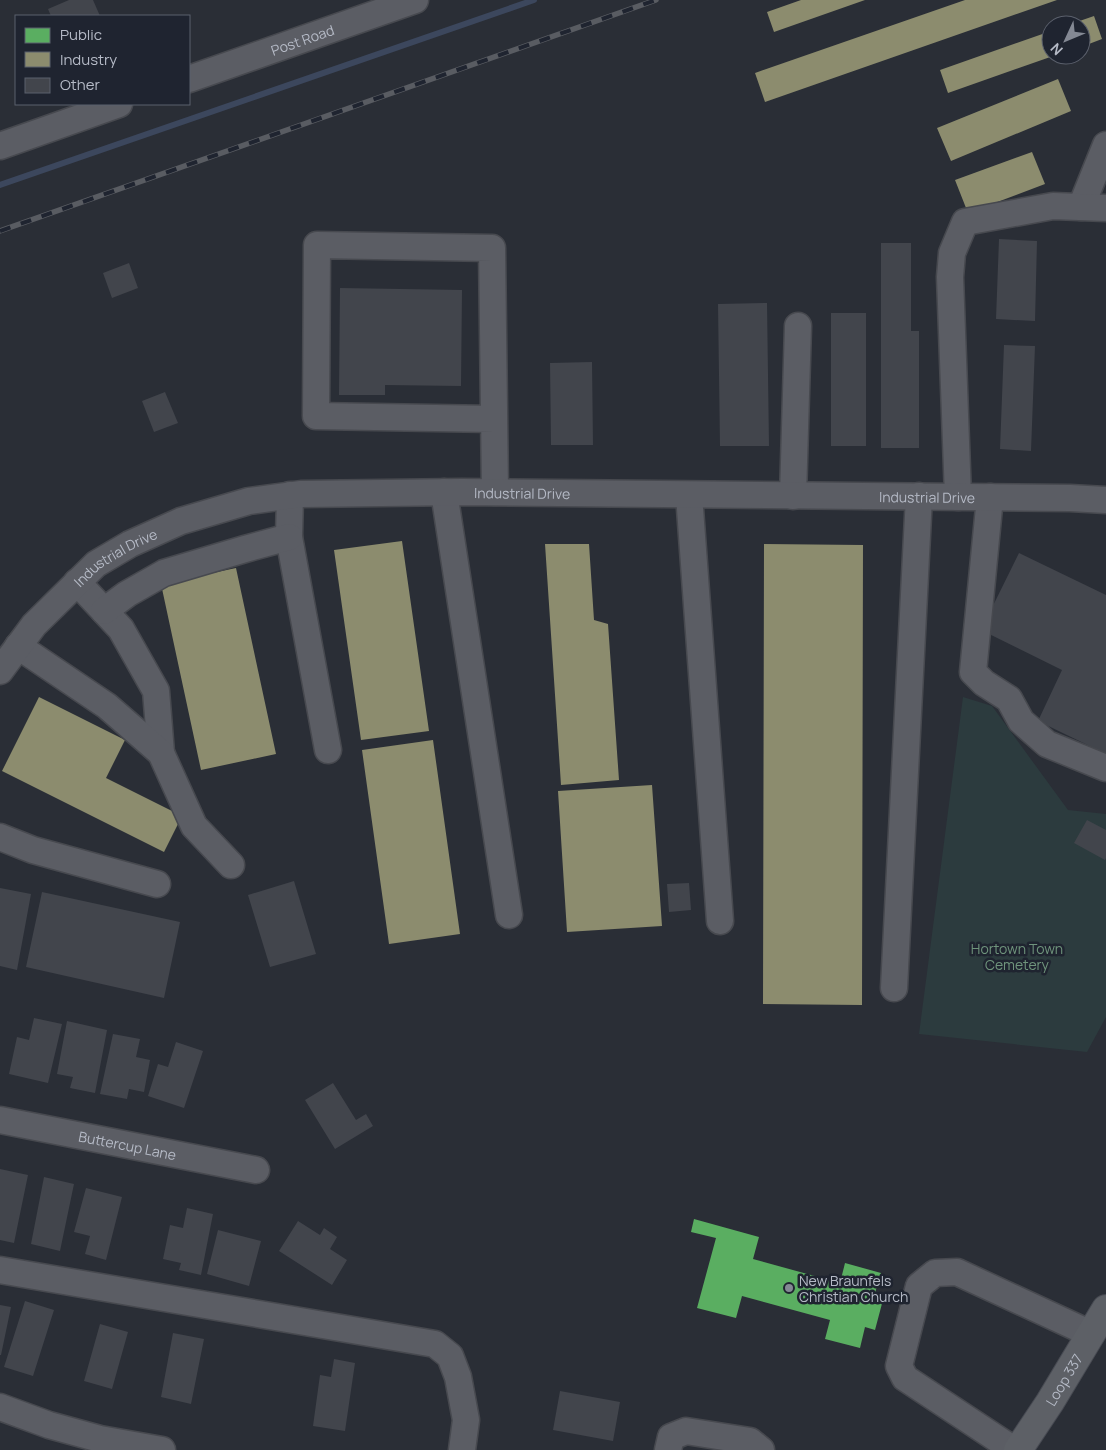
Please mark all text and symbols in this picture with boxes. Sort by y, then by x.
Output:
legend [15,15,190,105]
north arrow [1041,15,1091,65]
street label: Post Road [268,20,336,59]
text: Public [60,24,102,45]
text: N [1046,39,1067,60]
text: Industry [60,49,117,70]
text: Other [60,74,101,95]
street label: Industrial Drive [474,483,570,503]
street label: Industrial Drive [879,487,975,507]
street label: Industrial Drive [69,524,160,591]
park label: Hortown Town Cemetery [971,939,1063,974]
street label: Buttercup Lane [77,1126,178,1164]
place label: New Braunfels Christian Church [799,1271,908,1306]
marker: New Braunfels Christian Church [783,1282,795,1294]
street label: Loop 337 [1041,1350,1087,1409]

